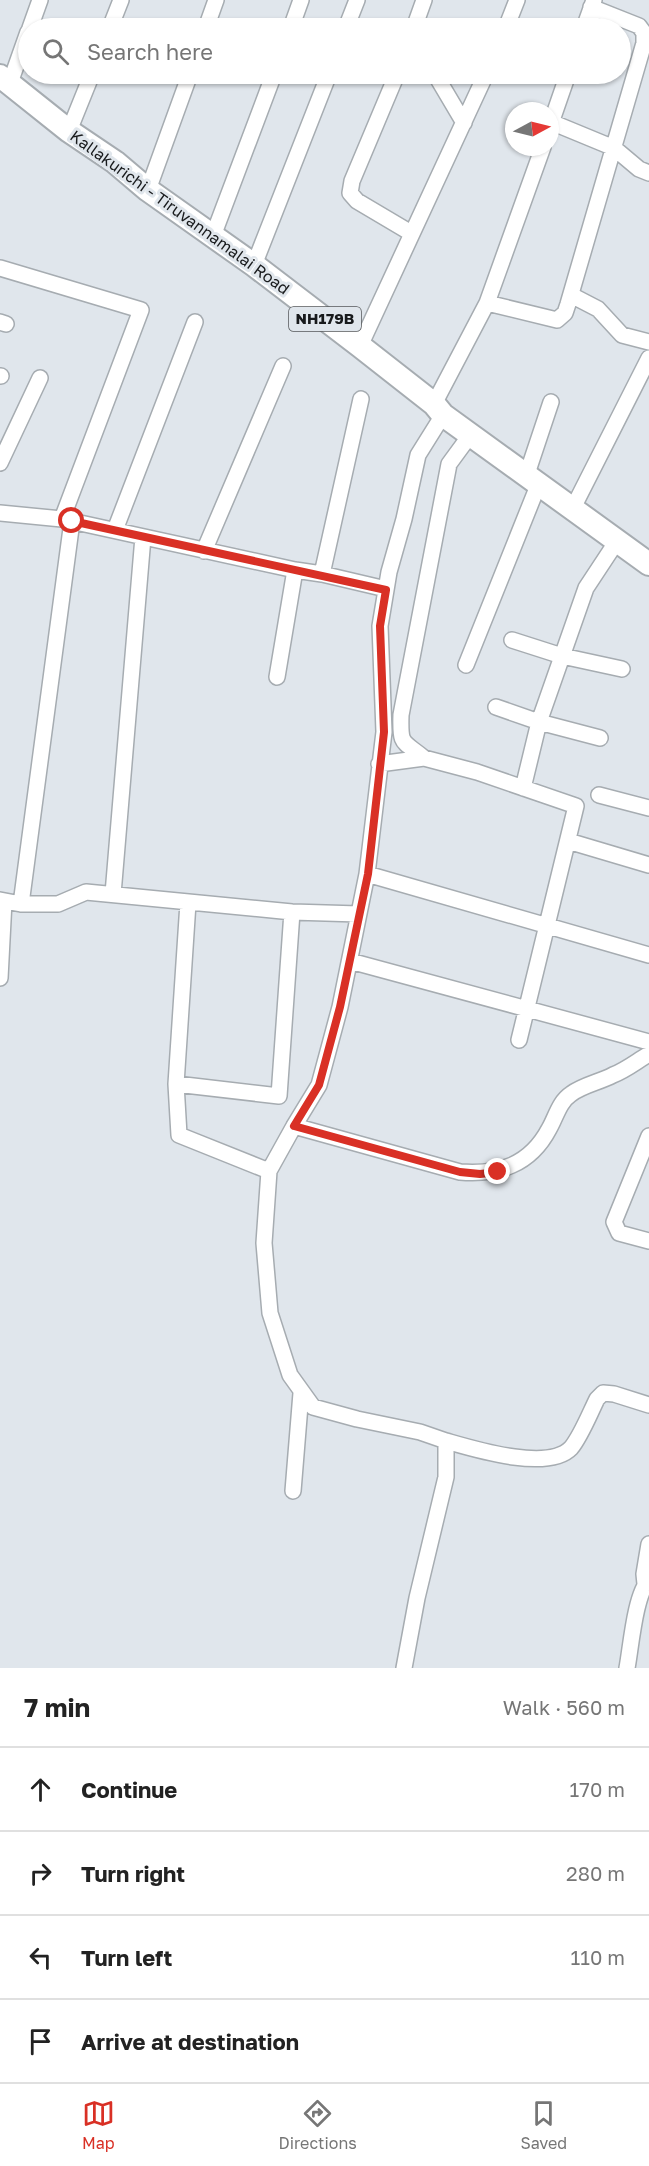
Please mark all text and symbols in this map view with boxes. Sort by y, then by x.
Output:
search box [18,18,631,84]
icon: search [39,35,72,68]
text: Search here [87,38,213,65]
north arrow [505,102,559,156]
street label: Kallakurichi - Tiruvannamalai Road [66,126,294,298]
road number: NH179B [289,307,361,331]
route start [58,507,84,533]
route end [484,1158,510,1184]
text: 7 min [24,1692,90,1723]
text: Walk · 560 m [503,1695,625,1719]
icon: ahead [24,1773,57,1806]
text: Continue [81,1776,177,1803]
text: 170 m [570,1777,625,1801]
icon: right [24,1857,57,1890]
text: Turn right [81,1860,185,1887]
text: 280 m [566,1861,625,1885]
icon: left [24,1941,57,1974]
text: Turn left [81,1944,172,1971]
text: 110 m [571,1945,625,1969]
icon: arrive [24,2025,57,2058]
text: Arrive at destination [81,2028,299,2055]
tab: Map [82,2097,115,2153]
tab: Directions [279,2097,357,2153]
tab: Saved [520,2097,567,2153]

